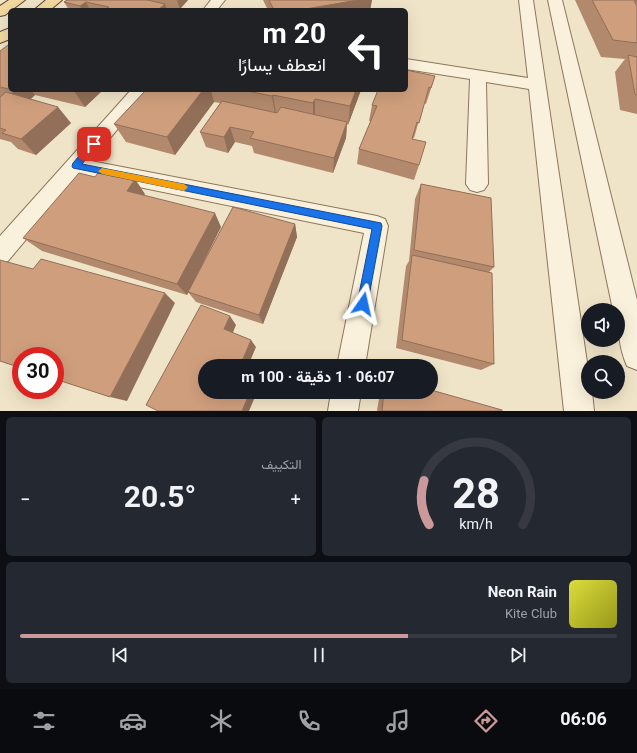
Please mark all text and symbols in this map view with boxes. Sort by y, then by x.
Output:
text: 20 m [263,14,326,58]
icon: left [340,24,392,76]
text: انعطف يسارًا [238,53,326,81]
pin [77,127,111,161]
icon: arrive [83,133,105,155]
position arrow [342,283,384,325]
map controls [581,303,625,399]
button: sound [581,303,625,347]
speed limit sign: 30 [12,347,64,399]
button: search [581,355,625,399]
text: 06:07 · 1 دقيقة · 100 m [241,367,395,390]
text: التكييف [261,456,302,476]
text: 28 [452,464,500,529]
text: 20.5° [124,476,196,523]
text: − [20,482,30,517]
text: + [290,482,302,517]
text: km/h [459,513,493,536]
text: Neon Rain [488,582,557,605]
text: Kite Club [505,605,557,625]
icon: previous [109,644,131,666]
icon: pause [308,644,330,666]
icon: next [507,644,529,666]
icon: filters [30,707,58,735]
icon: car [119,707,147,735]
icon: climate [207,707,235,735]
icon: phone [295,707,323,735]
icon: music [384,707,412,735]
icon: directions [472,707,500,735]
text: 06:06 [560,707,607,735]

